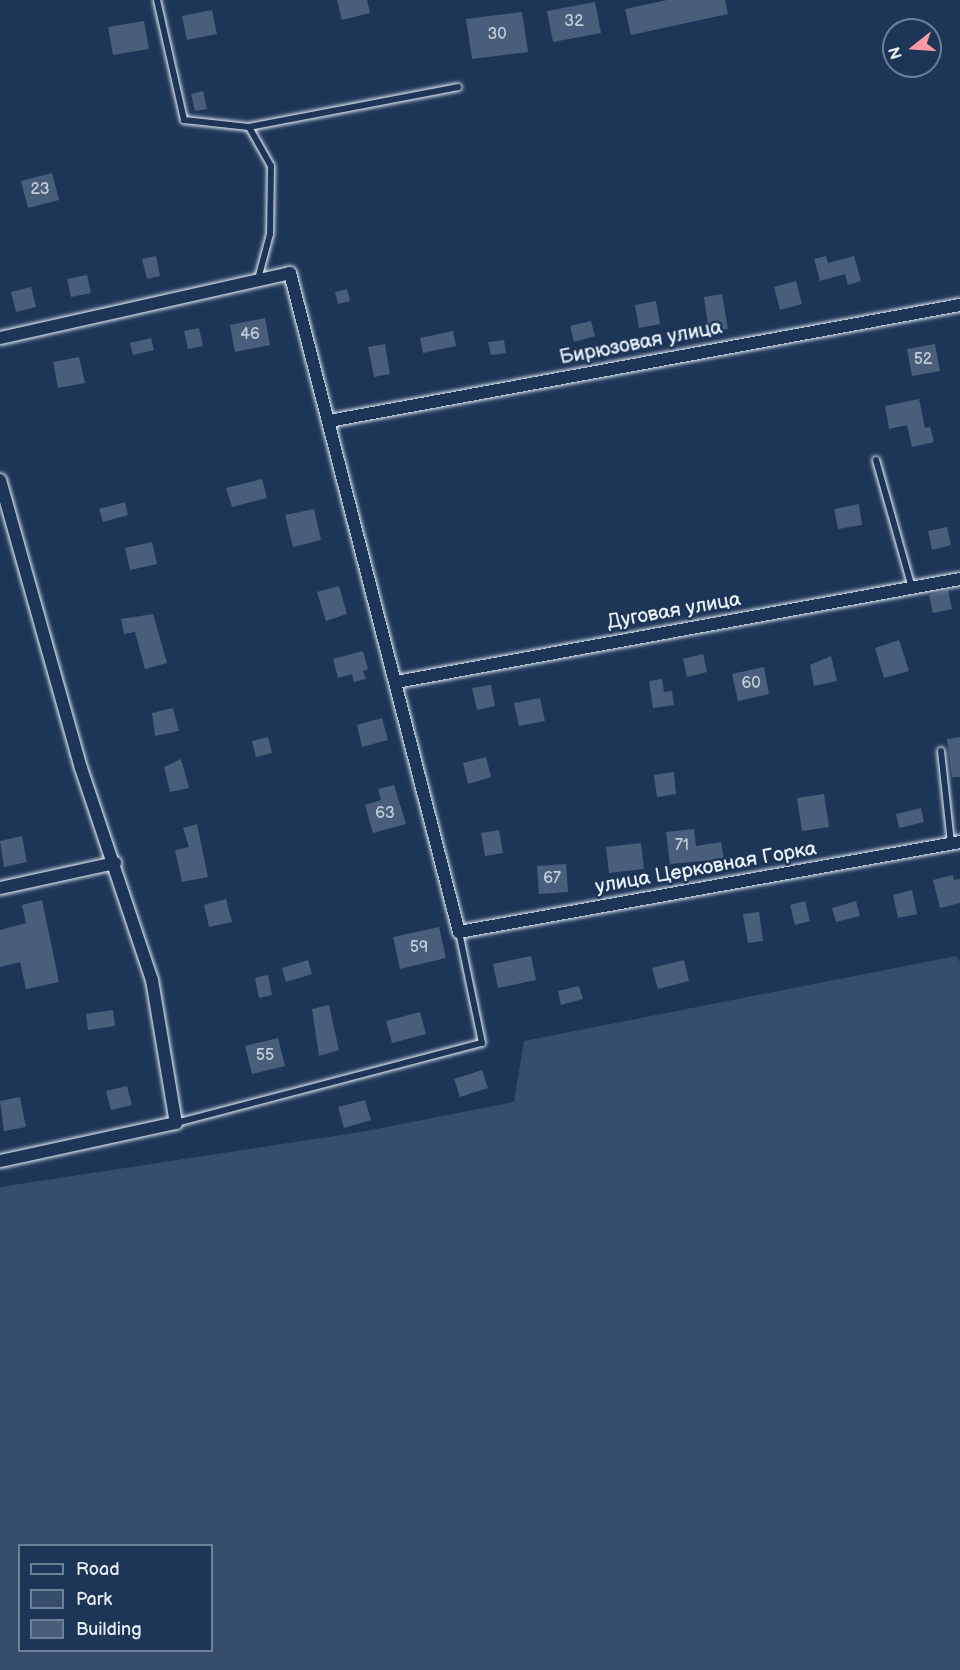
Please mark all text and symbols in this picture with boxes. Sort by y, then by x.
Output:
house number: 32 [564,12,584,32]
north arrow [882,18,942,78]
house number: 30 [487,25,507,45]
text: N [885,44,907,61]
house number: 23 [31,180,49,200]
street label: Бирюзовая улица [558,315,724,371]
house number: 46 [240,325,260,345]
house number: 52 [914,350,932,370]
street label: Дуговая улица [605,587,743,635]
house number: 60 [741,674,761,694]
house number: 63 [375,804,395,824]
house number: 71 [675,836,689,856]
street label: улица Церковная Горка [594,837,818,899]
house number: 67 [543,869,561,889]
house number: 59 [410,938,428,958]
house number: 55 [256,1046,274,1066]
legend [18,1544,213,1652]
text: Road [76,1559,120,1580]
text: Park [76,1589,112,1610]
text: Building [76,1619,142,1640]

